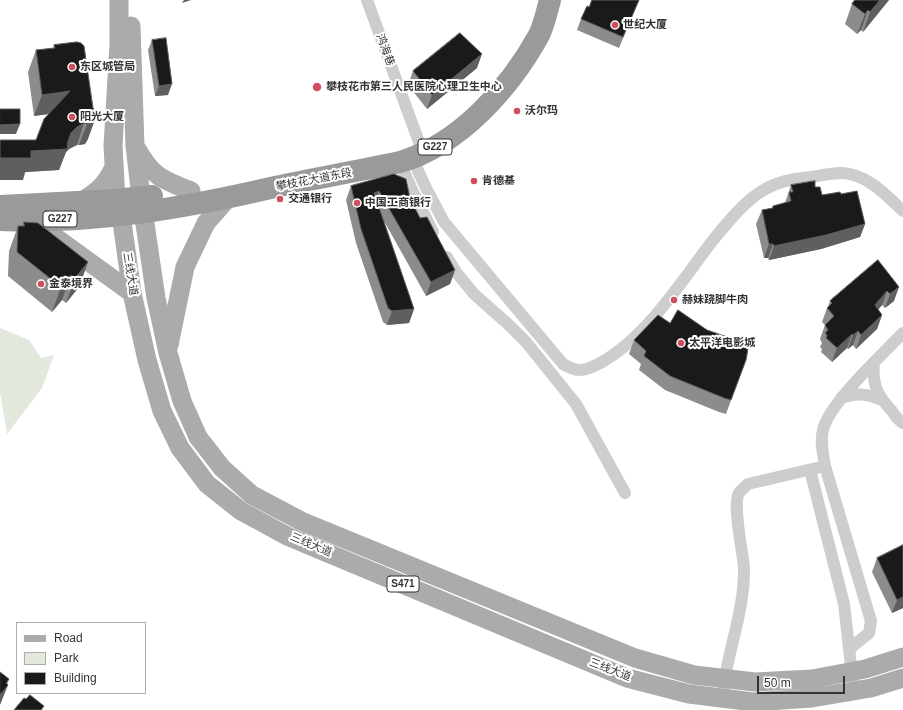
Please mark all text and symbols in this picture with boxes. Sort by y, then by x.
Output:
place label: 世纪大厦 [623,18,667,32]
marker: 世纪大厦 [610,20,620,30]
street label: 鸿海巷 [373,32,397,68]
place label: 东区城管局 [80,60,135,74]
marker: 东区城管局 [67,62,77,72]
place label: 攀枝花市第三人民医院心理卫生中心 [326,80,502,94]
marker: 攀枝花市第三人民医院心理卫生中心 [311,81,323,93]
place label: 沃尔玛 [525,104,558,118]
marker: 沃尔玛 [512,106,522,116]
place label: 阳光大厦 [80,110,124,124]
marker: 阳光大厦 [67,112,77,122]
road number: G227 [418,139,452,155]
street label: 攀枝花大道东段 [275,166,353,194]
place label: 肯德基 [482,174,515,188]
marker: 肯德基 [469,176,479,186]
place label: 交通银行 [288,192,332,206]
marker: 交通银行 [275,194,285,204]
place label: 中国工商银行 [365,196,431,210]
marker: 中国工商银行 [352,198,362,208]
road number: G227 [43,211,77,227]
street label: 三线大道 [120,251,140,297]
place label: 金泰境界 [49,277,93,291]
marker: 金泰境界 [36,279,46,289]
place label: 赫妹跷脚牛肉 [682,293,748,307]
marker: 赫妹跷脚牛肉 [669,295,679,305]
place label: 太平洋电影城 [689,336,755,350]
marker: 太平洋电影城 [676,338,686,348]
street label: 三线大道 [288,530,334,560]
road number: S471 [387,576,419,592]
legend [16,622,146,694]
text: Road [54,631,83,645]
text: Park [54,651,79,665]
street label: 三线大道 [587,656,633,684]
scale bar [759,668,847,694]
text: Building [54,671,97,685]
text: 50 m [764,676,791,690]

